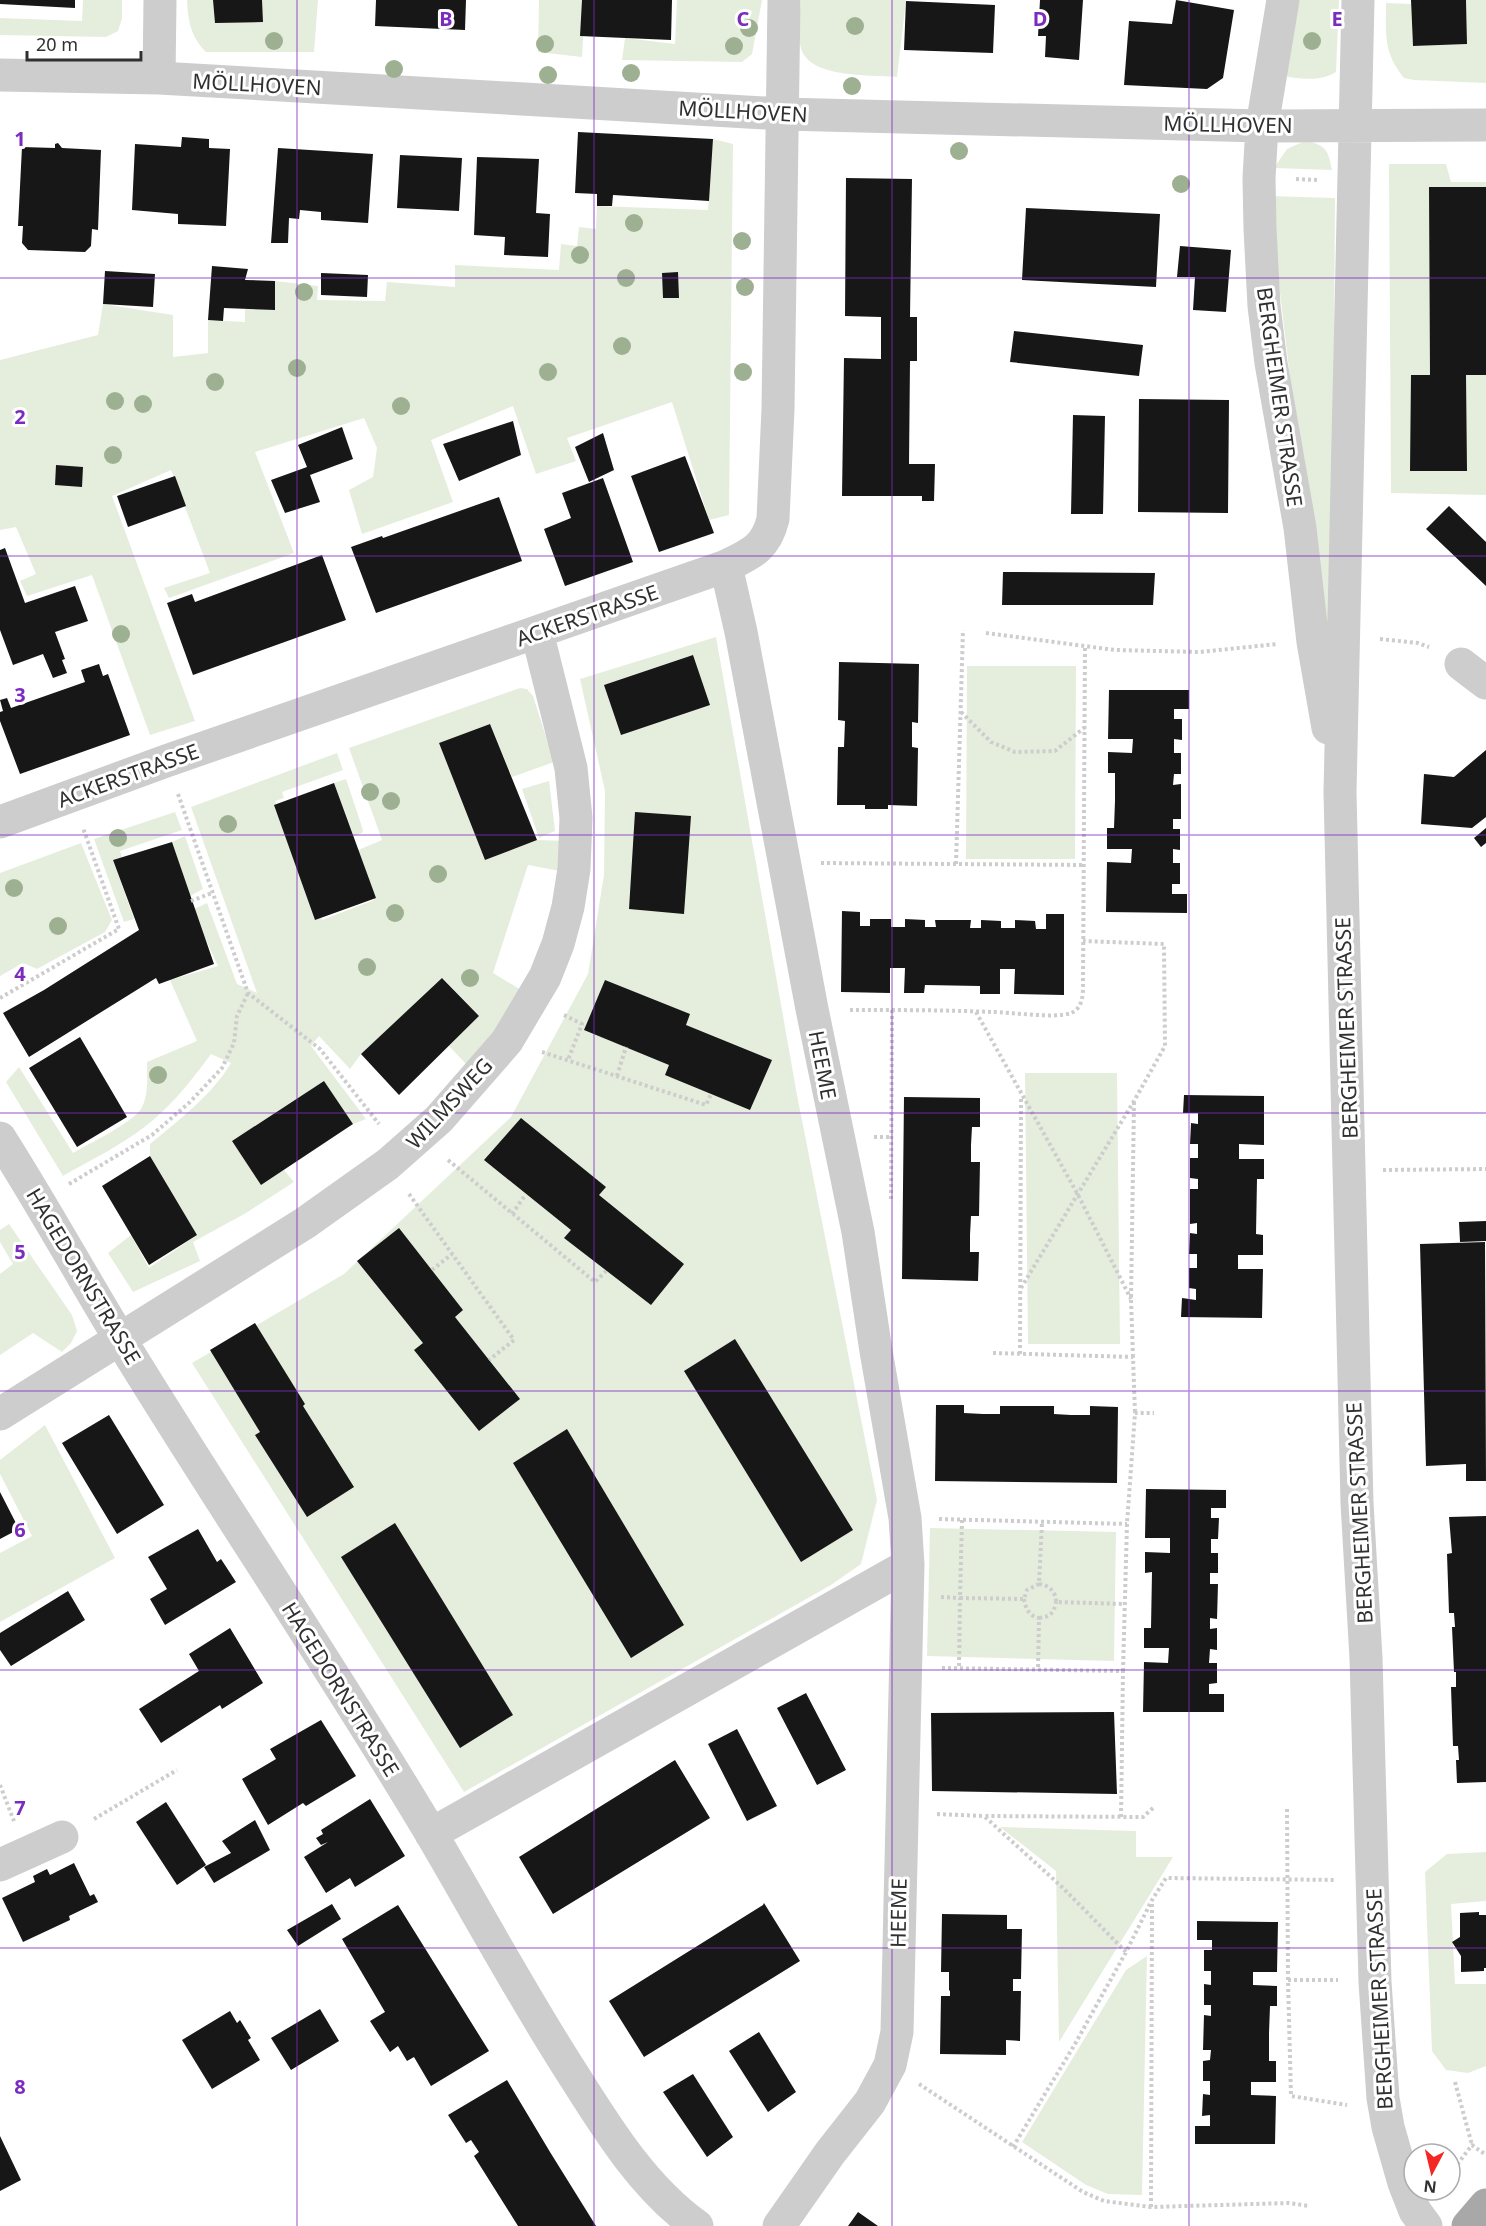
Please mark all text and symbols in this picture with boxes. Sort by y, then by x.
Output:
text: B [439,5,453,32]
text: C [737,5,750,32]
text: D [1033,5,1047,32]
text: E [1331,5,1343,32]
scale bar [27,24,141,62]
text: 20 m [36,32,78,56]
street label: MÖLLHOVEN [192,67,322,101]
street label: MÖLLHOVEN [678,94,808,128]
street label: MÖLLHOVEN [1163,109,1293,139]
text: 1 [14,125,26,152]
street label: BERGHEIMER STRASSE [1251,285,1309,509]
text: 2 [14,403,26,430]
street label: ACKERSTRASSE [512,578,662,652]
text: 3 [14,681,26,708]
street label: ACKERSTRASSE [53,736,203,814]
street label: BERGHEIMER STRASSE [1328,917,1364,1139]
text: 4 [14,960,26,987]
street label: HEEME [803,1028,843,1102]
street label: WILMSWEG [400,1051,498,1155]
street label: HAGEDORNSTRASSE [20,1183,148,1369]
text: 5 [14,1238,26,1265]
street label: BERGHEIMER STRASSE [1339,1402,1379,1624]
text: 6 [14,1516,26,1543]
street label: HAGEDORNSTRASSE [276,1596,406,1782]
text: 7 [14,1794,26,1821]
street label: HEEME [883,1878,913,1948]
street label: BERGHEIMER STRASSE [1359,1888,1399,2110]
text: 8 [14,2073,26,2100]
north arrow [1402,2142,1462,2202]
text: N [1422,2175,1438,2199]

